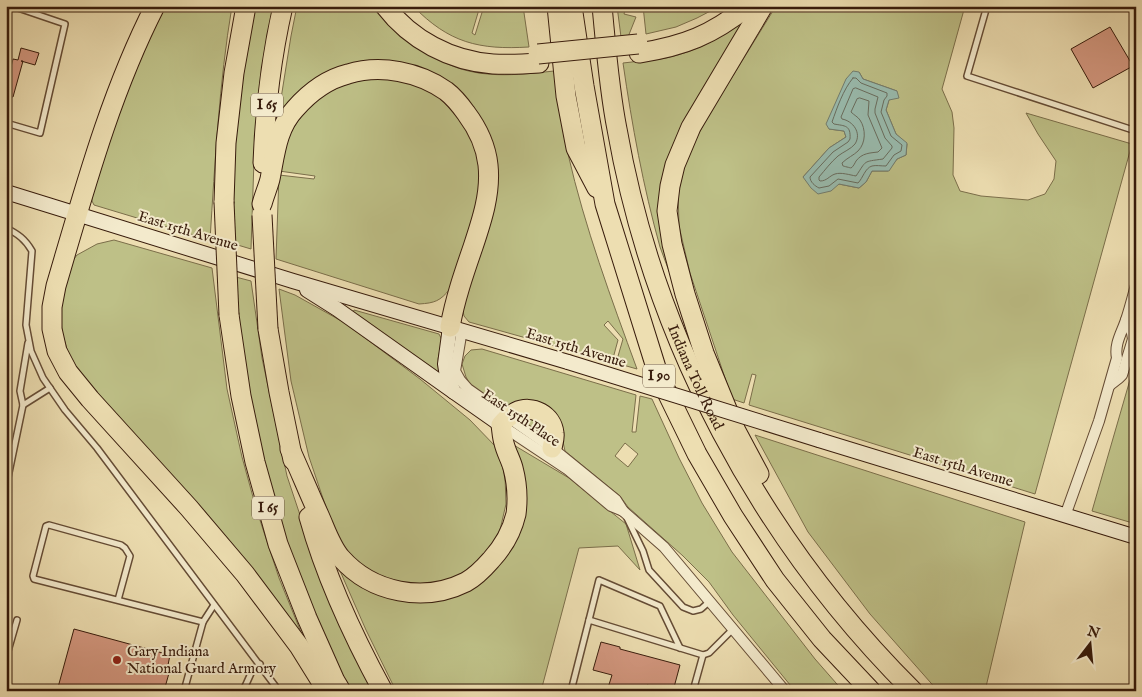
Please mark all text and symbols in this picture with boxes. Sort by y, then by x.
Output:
road number: I 65 [251,94,283,116]
street label: East 15th Avenue [136,207,241,255]
street label: Indiana Toll Road [664,322,729,434]
street label: East 15th Avenue [524,324,629,372]
road number: I 90 [643,364,675,388]
street label: East 15th Place [478,385,564,451]
street label: East 15th Avenue [911,443,1016,491]
road number: I 65 [252,496,284,520]
north arrow [1064,620,1114,670]
text: N [1084,622,1102,643]
place label: Gary Indiana National Guard Armory [127,642,277,678]
marker: Gary Indiana National Guard Armory [111,654,123,666]

